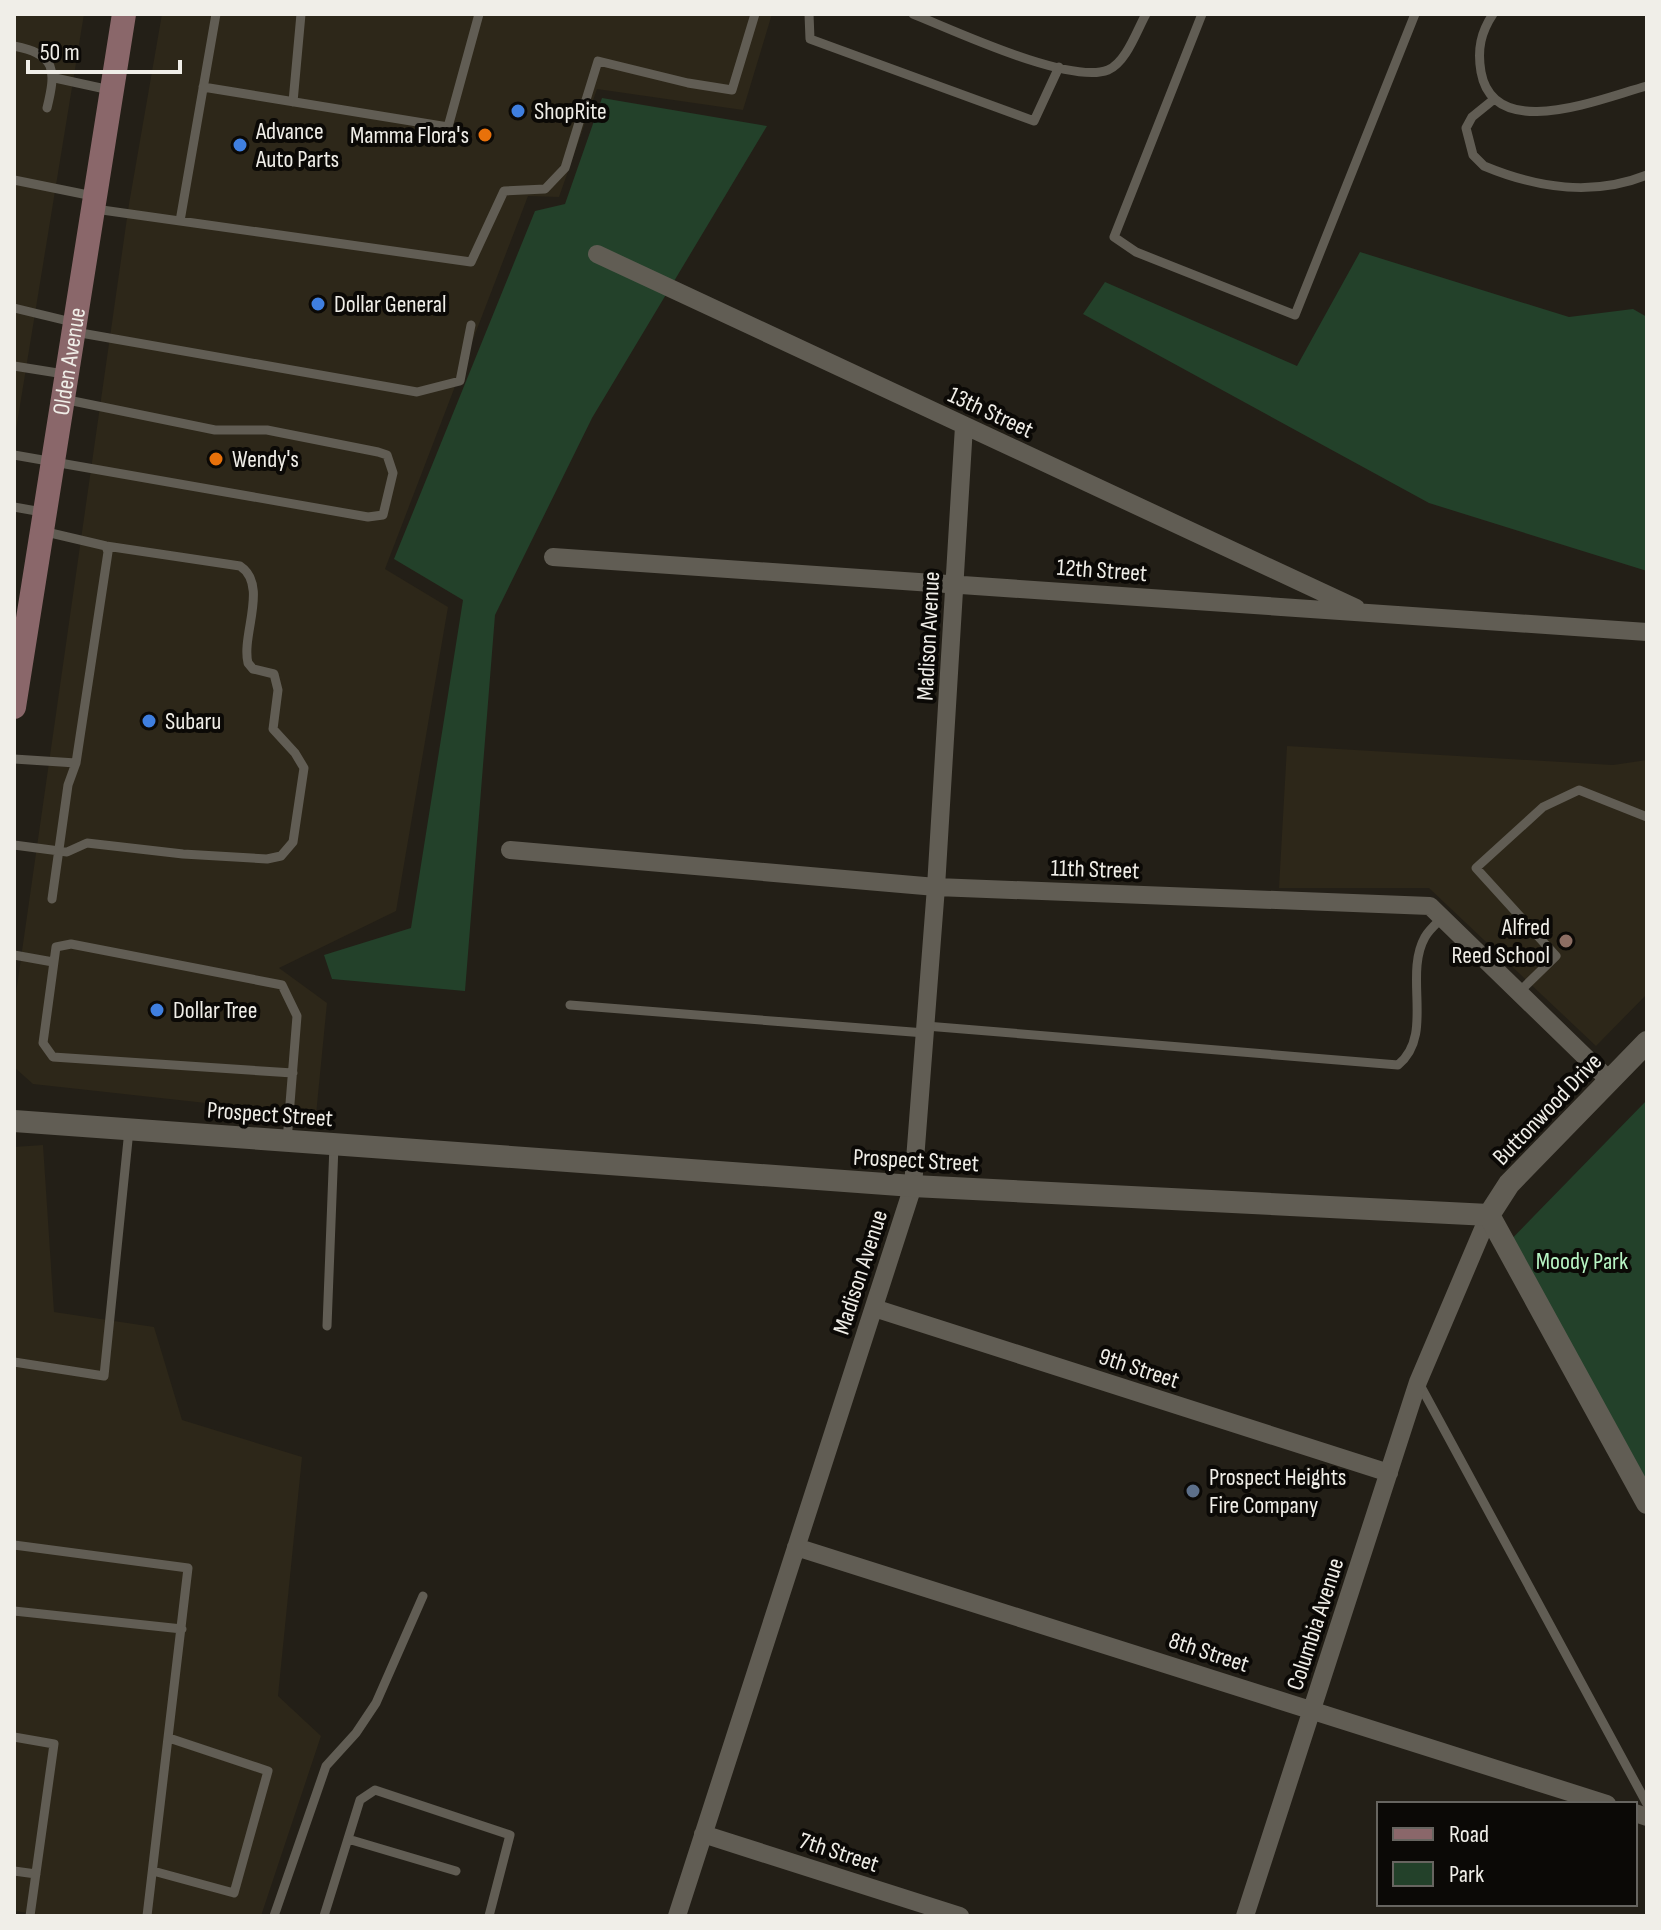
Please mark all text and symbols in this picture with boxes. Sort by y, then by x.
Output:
scale bar [28,24,180,74]
text: 50 m [40,38,80,67]
place label: ShopRite [534,97,607,126]
marker: ShopRite [509,102,527,120]
place label: Advance Auto Parts [255,117,339,174]
place label: Mamma Flora's [350,121,469,150]
marker: Mamma Flora's [476,126,494,144]
marker: Advance Auto Parts [231,136,249,154]
place label: Dollar General [334,290,446,319]
marker: Dollar General [309,295,327,313]
street label: Olden Avenue [47,305,92,417]
street label: 13th Street [944,380,1038,445]
place label: Wendy's [232,445,299,474]
marker: Wendy's [207,450,225,468]
street label: 12th Street [1056,553,1148,588]
street label: Madison Avenue [911,571,946,701]
place label: Subaru [165,707,221,736]
marker: Subaru [140,712,158,730]
street label: 11th Street [1050,853,1140,886]
place label: Alfred Reed School [1452,913,1550,970]
marker: Alfred Reed School [1557,932,1575,950]
place label: Dollar Tree [173,996,257,1025]
marker: Dollar Tree [148,1001,166,1019]
street label: Buttonwood Drive [1487,1047,1608,1171]
street label: Prospect Street [206,1096,334,1133]
street label: Prospect Street [852,1143,980,1178]
street label: Madison Avenue [827,1206,894,1338]
park label: Moody Park [1536,1247,1628,1276]
street label: 9th Street [1095,1342,1183,1395]
place label: Prospect Heights Fire Company [1209,1463,1346,1520]
marker: Prospect Heights Fire Company [1184,1482,1202,1500]
street label: Columbia Avenue [1280,1554,1351,1694]
street label: 8th Street [1165,1626,1253,1679]
legend [1377,1802,1637,1906]
text: Road [1449,1820,1489,1849]
street label: 7th Street [795,1826,882,1879]
text: Park [1449,1860,1484,1889]

